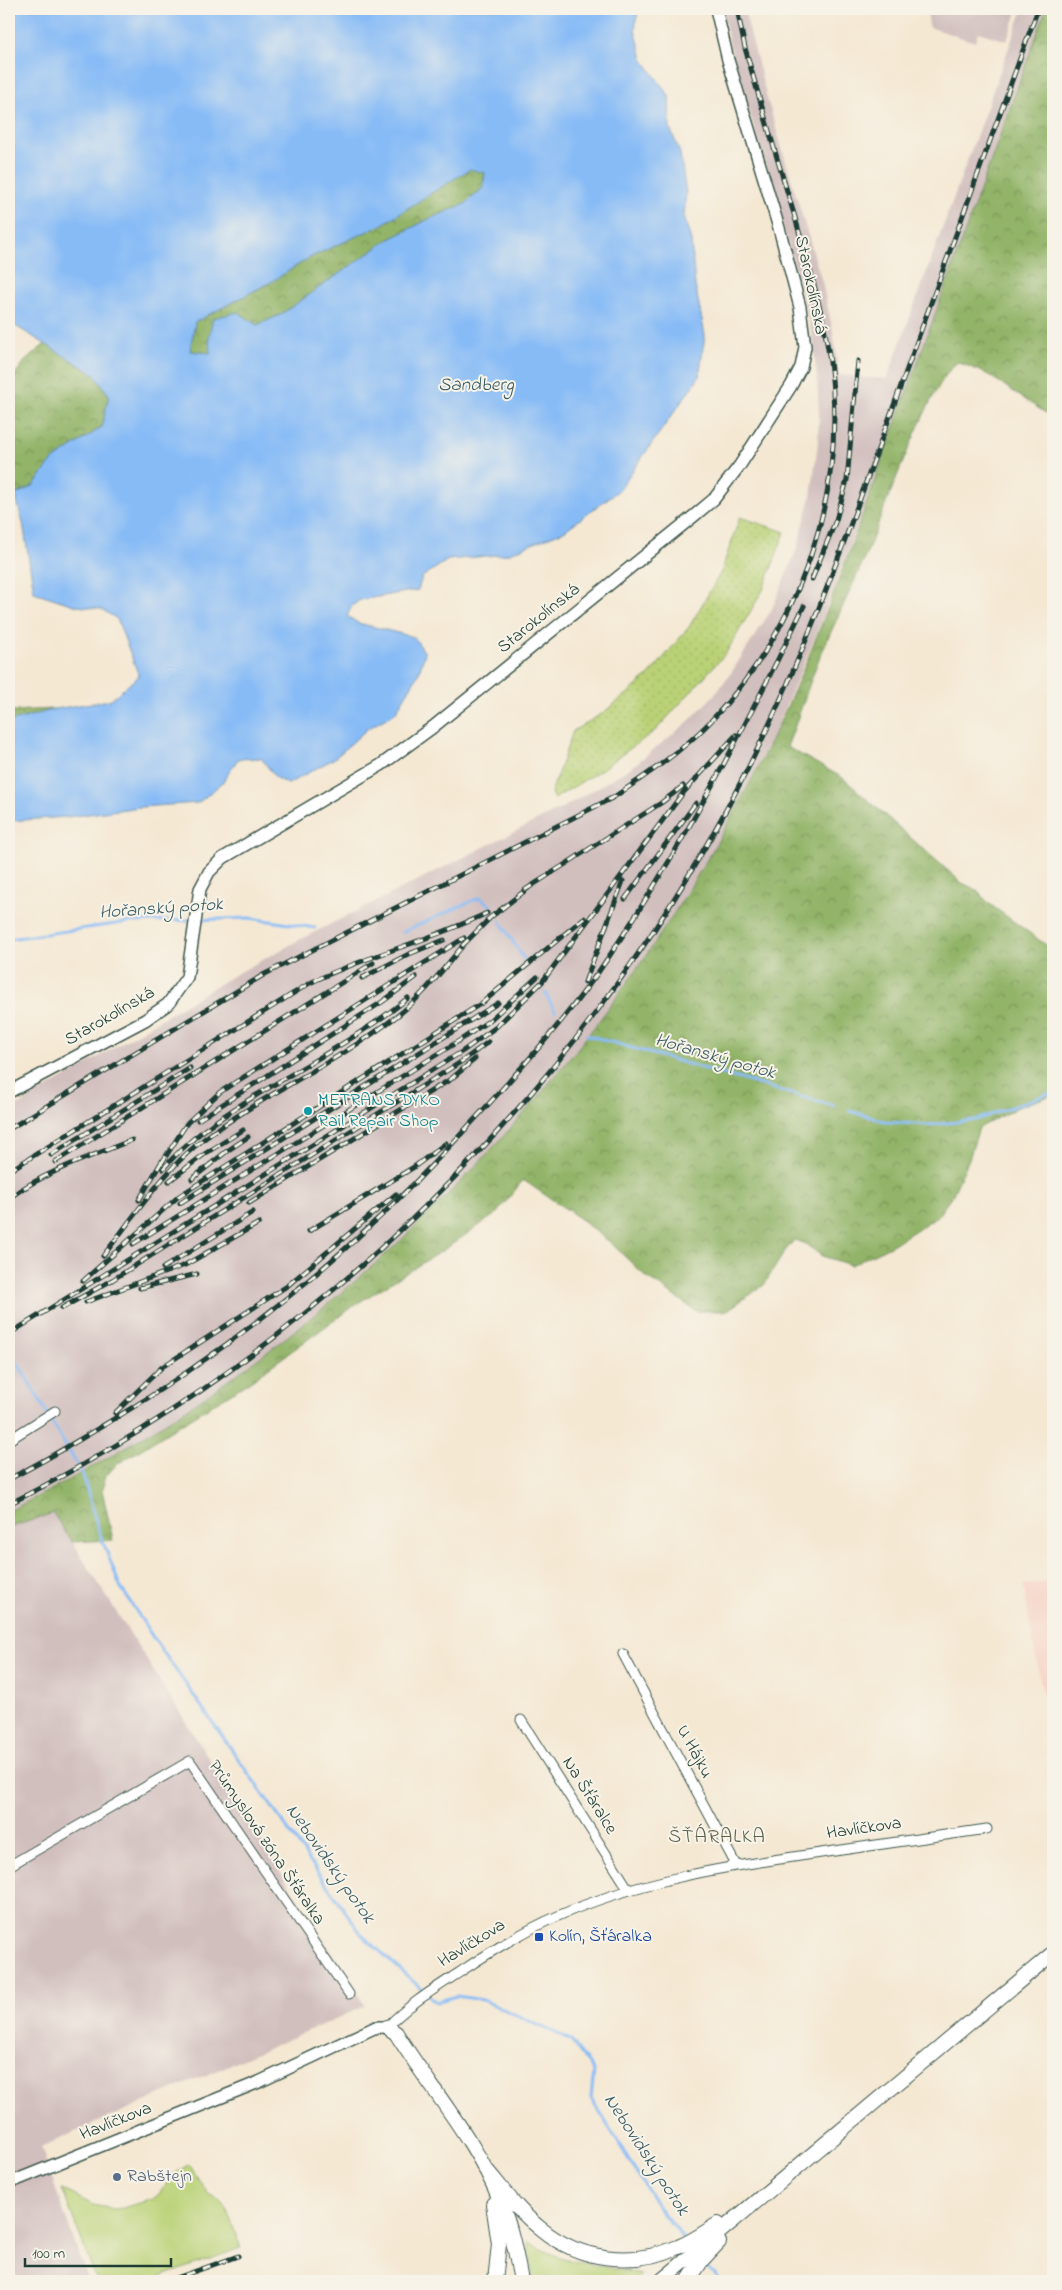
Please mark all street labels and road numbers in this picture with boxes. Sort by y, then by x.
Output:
street label: Starokolínská [787,234,833,336]
street label: Starokolínská [492,578,586,660]
street label: Starokolínská [60,981,160,1053]
street label: U Hájku [669,1721,719,1783]
street label: Na Šťáralce [555,1752,624,1841]
street label: Průmyslová zóna Šťáralka [201,1755,331,1931]
street label: Havlíčkova [825,1811,903,1847]
street label: Havlíčkova [433,1913,511,1975]
street label: Havlíčkova [76,2096,156,2148]

